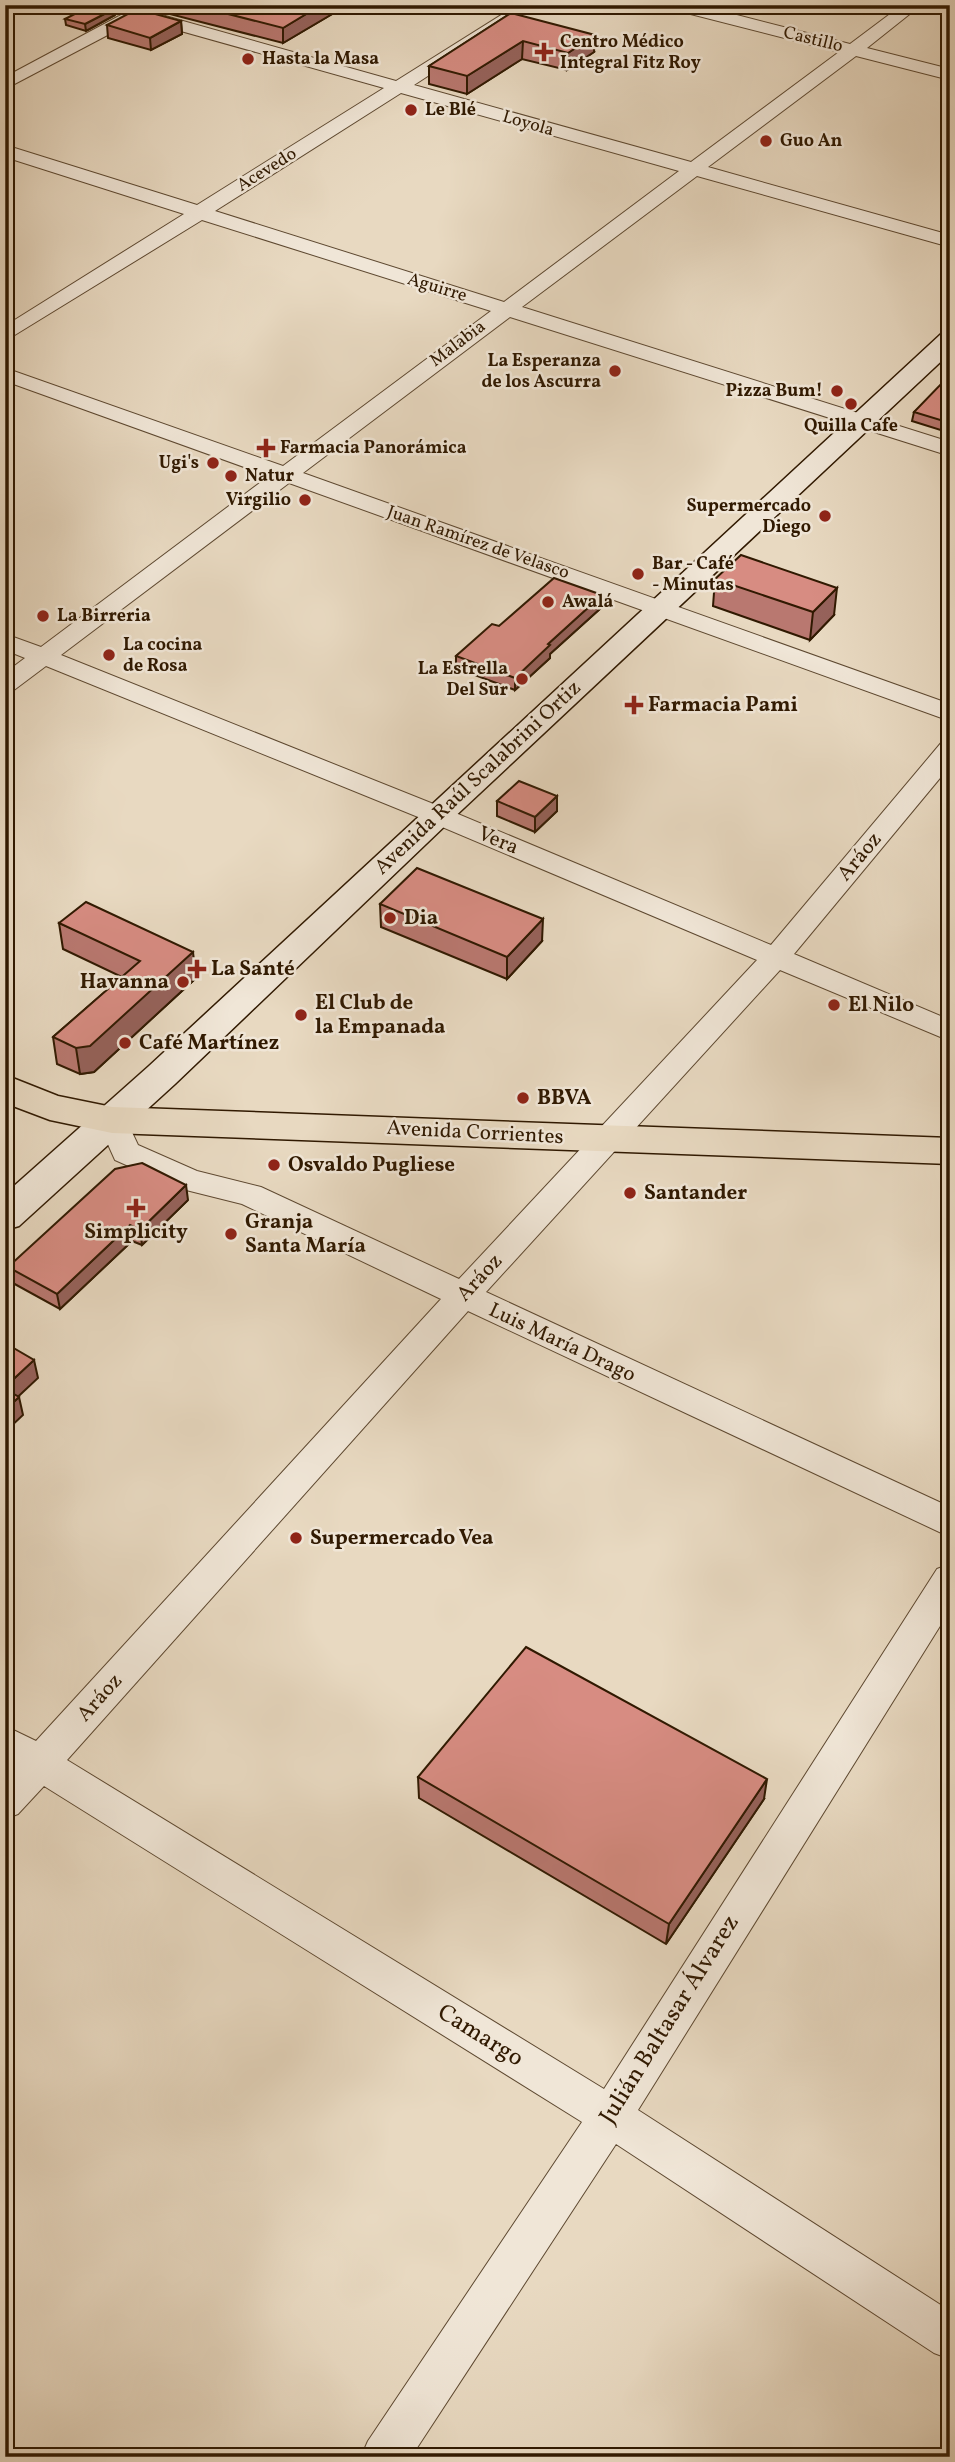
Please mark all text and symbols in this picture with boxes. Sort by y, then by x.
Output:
street label: Castillo [781,21,845,59]
place label: Centro Médico Integral Fitz Roy [560,30,701,76]
marker: Centro Médico Integral Fitz Roy [534,42,554,62]
place label: Hasta la Masa [262,47,379,72]
marker: Hasta la Masa [240,51,256,67]
place label: Le Blé [425,98,476,123]
marker: Le Blé [403,102,419,118]
street label: Loyola [499,105,557,143]
place label: Guo An [780,129,842,154]
marker: Guo An [758,133,774,149]
street label: Acevedo [232,142,302,198]
street label: Aguirre [404,267,470,309]
street label: Malabia [425,315,491,373]
place label: La Esperanza de los Ascurra [481,349,601,395]
marker: La Esperanza de los Ascurra [607,363,623,379]
place label: Pizza Bum! [726,379,823,404]
marker: Pizza Bum! [829,383,845,399]
marker: Quilla Cafe [843,396,859,412]
place label: Quilla Cafe [804,414,898,439]
place label: Farmacia Panorámica [280,436,467,461]
marker: Farmacia Panorámica [258,440,274,456]
place label: Ugi's [159,451,199,476]
marker: Ugi's [205,455,221,471]
place label: Natur [245,464,294,489]
marker: Natur [223,468,239,484]
place label: Virgilio [226,488,291,513]
marker: Virgilio [297,492,313,508]
place label: Supermercado Diego [687,494,811,540]
street label: Juan Ramírez de Velasco [383,500,573,586]
marker: Supermercado Diego [817,508,833,524]
place label: Bar - Café - Minutas [652,552,734,598]
marker: Bar - Café - Minutas [630,566,646,582]
place label: Awalá [562,590,614,615]
marker: Awalá [540,594,556,610]
place label: La Birreria [57,604,151,629]
marker: La Birreria [35,608,51,624]
place label: La cocina de Rosa [123,633,203,679]
marker: La cocina de Rosa [101,647,117,663]
place label: La Estrella Del Sur [418,657,508,703]
marker: La Estrella Del Sur [514,671,530,687]
street label: Avenida Raúl Scalabrini Ortiz [368,674,588,882]
place label: Farmacia Pami [648,691,798,720]
marker: Farmacia Pami [626,697,642,713]
street label: Vera [473,820,523,862]
street label: Aráoz [831,826,889,888]
place label: Dia [404,904,438,933]
marker: Dia [382,910,398,926]
place label: La Santé [211,955,295,984]
marker: La Santé [189,961,205,977]
place label: Havanna [80,968,169,997]
marker: Havanna [175,974,191,990]
place label: El Club de la Empanada [315,989,446,1042]
place label: El Nilo [848,991,914,1020]
marker: El Nilo [826,997,842,1013]
marker: El Club de la Empanada [293,1007,309,1023]
place label: Café Martínez [139,1029,279,1058]
marker: Café Martínez [117,1035,133,1051]
place label: BBVA [537,1084,591,1113]
marker: BBVA [515,1090,531,1106]
street label: Avenida Corrientes [386,1114,564,1152]
place label: Osvaldo Pugliese [288,1151,455,1180]
marker: Osvaldo Pugliese [266,1157,282,1173]
place label: Santander [644,1179,747,1208]
marker: Santander [622,1185,638,1201]
marker: Simplicity [128,1200,144,1216]
place label: Granja Santa María [245,1208,366,1261]
place label: Simplicity [84,1218,188,1247]
marker: Granja Santa María [223,1226,239,1242]
street label: Aráoz [450,1248,510,1308]
street label: Luis María Drago [484,1296,640,1390]
place label: Supermercado Vea [310,1524,494,1553]
marker: Supermercado Vea [288,1530,304,1546]
street label: Aráoz [71,1668,129,1728]
street label: Julián Baltasar Álvarez [592,1909,748,2131]
street label: Camargo [430,1996,530,2076]

